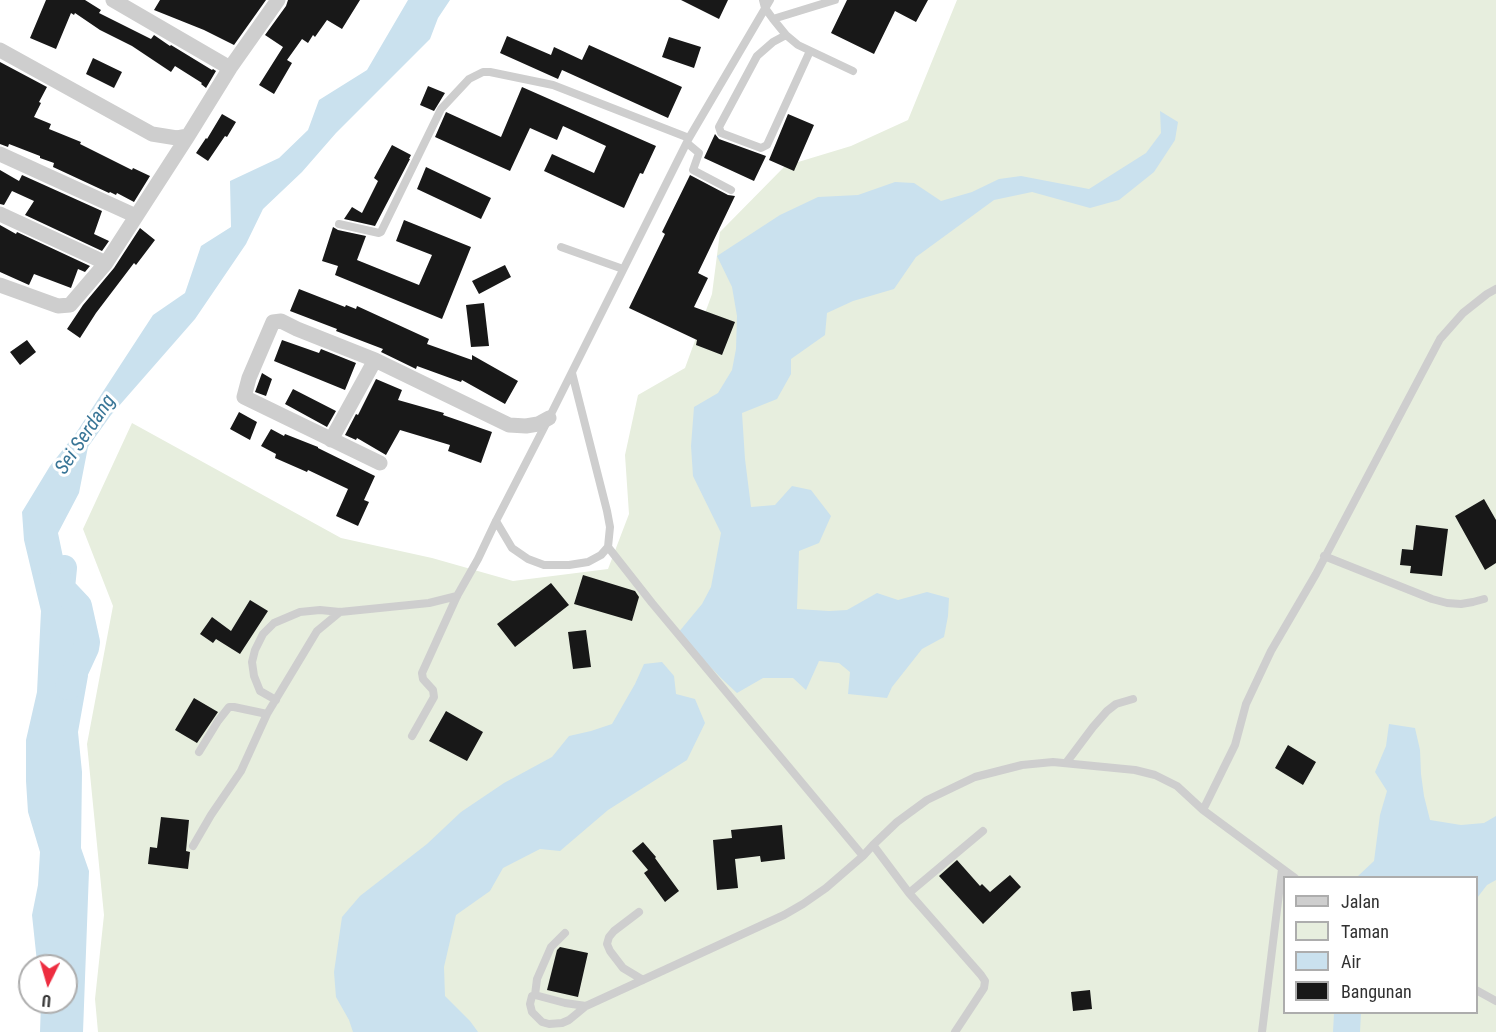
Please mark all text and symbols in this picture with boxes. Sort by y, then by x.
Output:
water label: Sei Serdang [51,391,121,479]
legend [1283,876,1478,1014]
text: Jalan [1341,891,1380,912]
text: Taman [1341,921,1389,942]
text: Air [1341,951,1361,972]
north arrow [18,954,78,1014]
text: Bangunan [1341,981,1412,1002]
text: U [41,991,52,1010]

